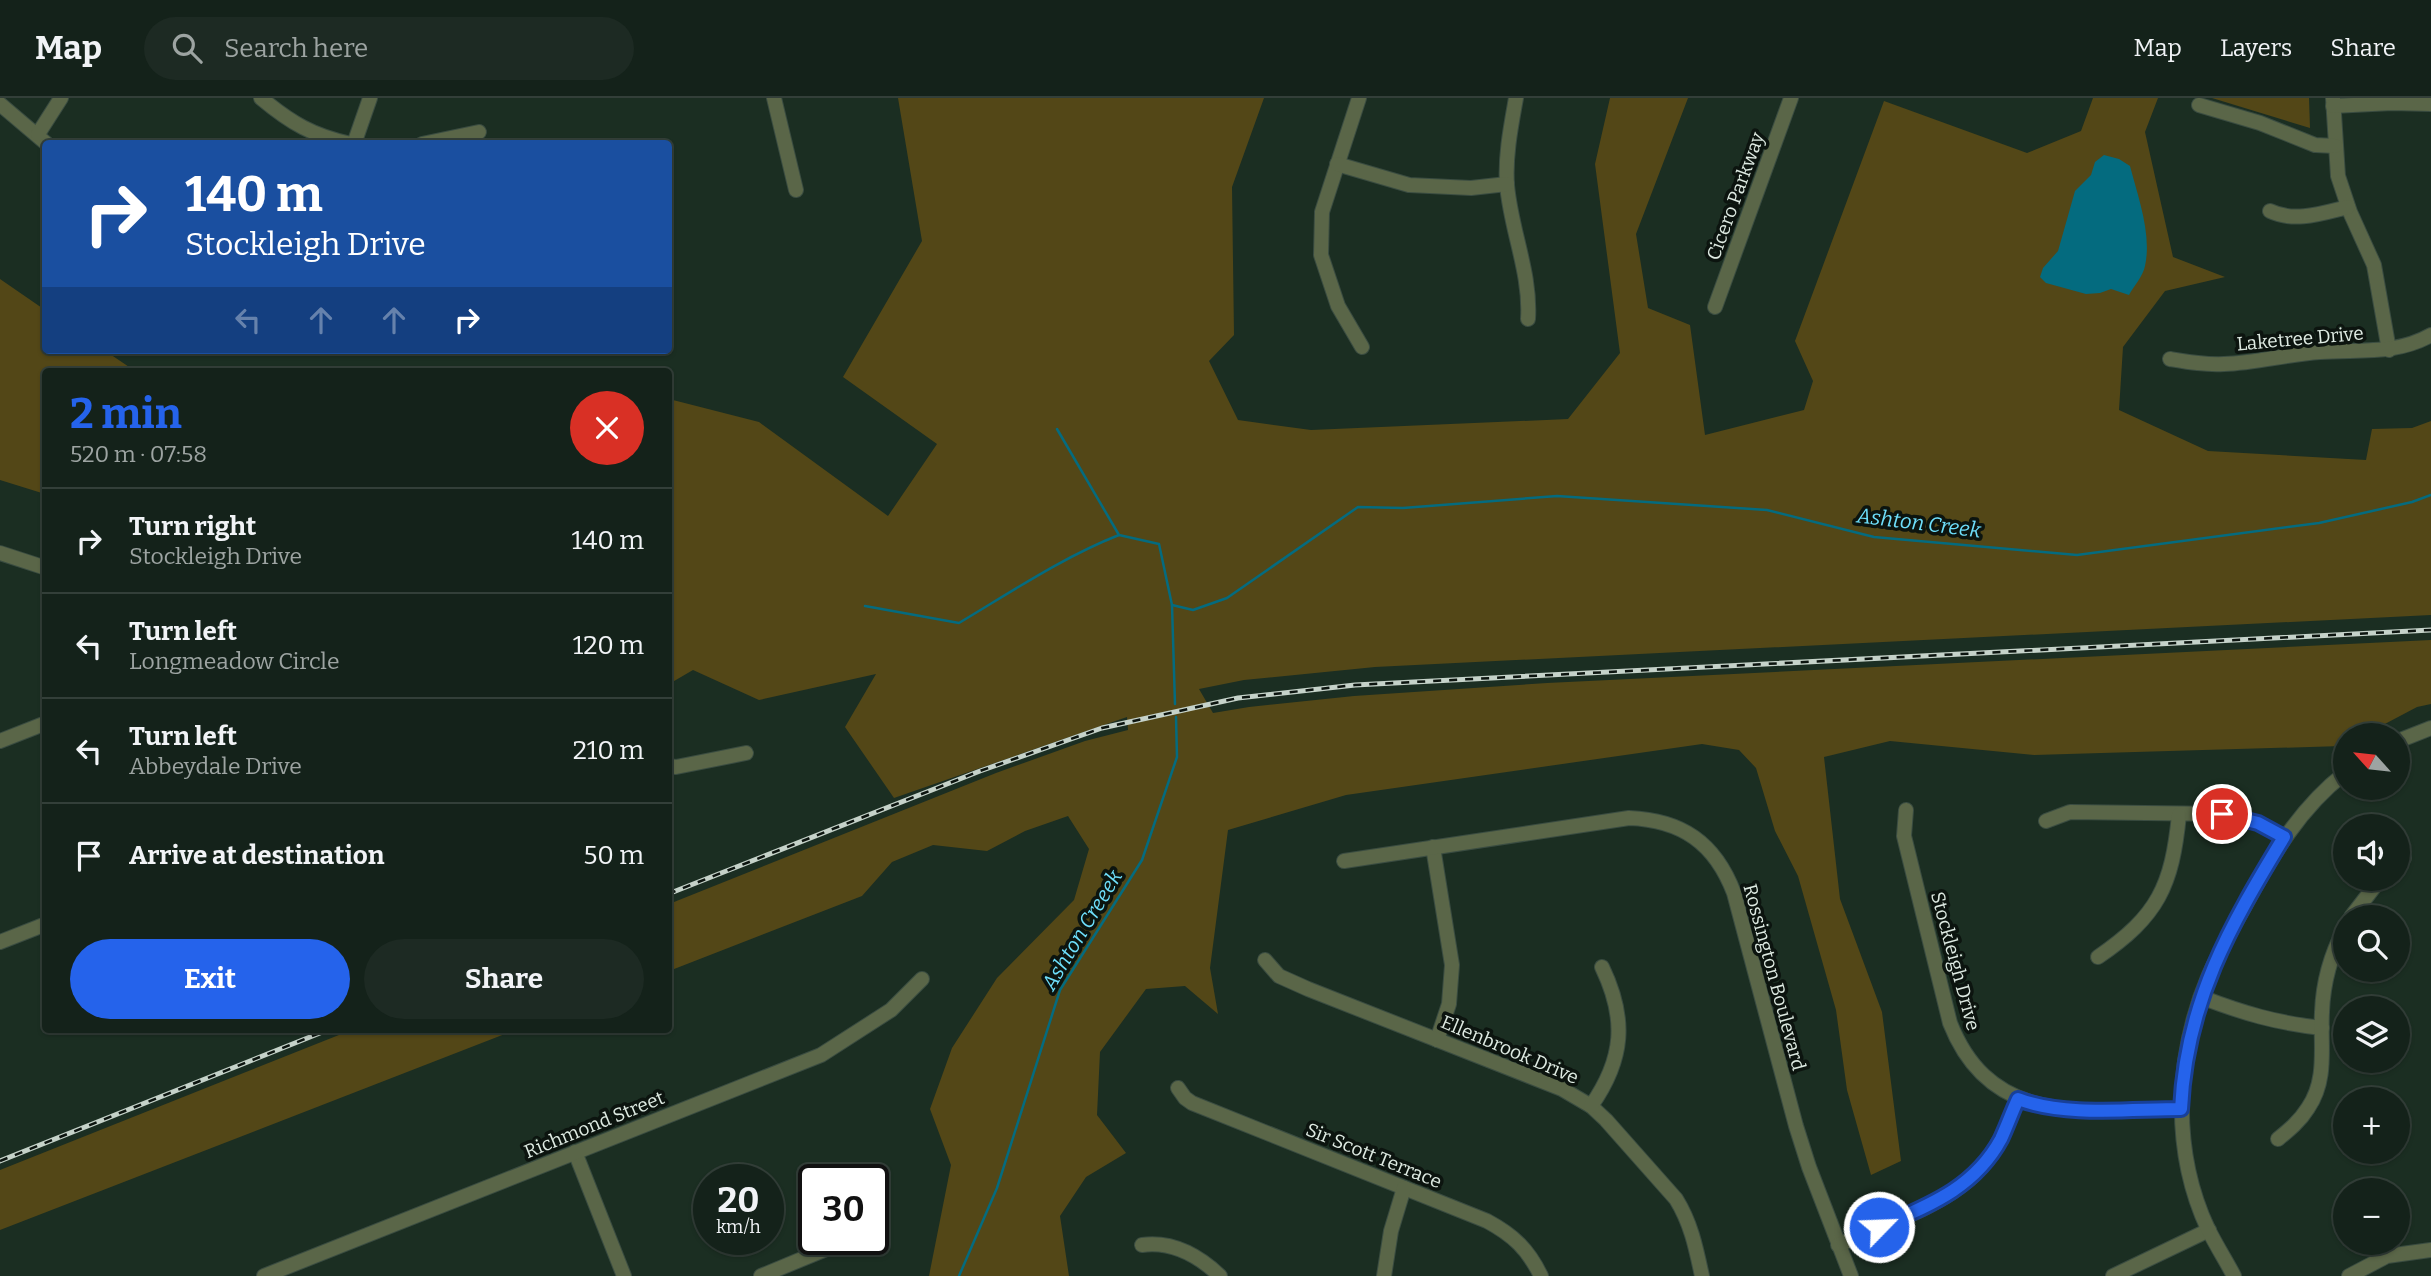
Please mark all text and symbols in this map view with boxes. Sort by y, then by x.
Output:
search box [144,17,634,80]
text: Map [35,28,102,68]
icon: search [168,29,206,67]
text: Search here [224,33,368,64]
text: Map [2134,34,2182,62]
text: Layers [2220,34,2292,62]
text: Share [2330,34,2396,62]
street label: Cicero Parkway [1702,128,1770,263]
text: 140 m [185,165,323,224]
icon: right [70,168,161,259]
text: Stockleigh Drive [185,225,426,263]
icon: left [229,301,267,339]
icon: ahead [302,301,340,339]
icon: ahead [375,301,413,339]
icon: right [448,301,486,339]
street label: Laketree Drive [2236,321,2365,356]
text: 2 min [70,389,182,439]
button: close [570,391,644,465]
text: 520 m · 07:58 [70,440,207,468]
water label: Ashton Creek [1854,502,1983,544]
text: Turn right [129,511,256,542]
icon: right [70,522,108,560]
text: 140 m [572,525,644,556]
text: Stockleigh Drive [129,542,302,570]
text: Turn left [129,616,237,647]
icon: left [70,627,108,665]
text: 120 m [573,630,644,661]
text: Longmeadow Circle [129,647,340,675]
text: Turn left [129,721,237,752]
north arrow [2333,723,2410,800]
map controls [2333,723,2410,1255]
icon: left [70,732,108,770]
text: 210 m [573,735,644,766]
text: Abbeydale Drive [129,752,302,780]
pin [2192,784,2252,844]
icon: arrive [2203,795,2241,833]
button: sound [2333,814,2410,891]
icon: arrive [70,837,108,875]
text: Arrive at destination [129,840,384,871]
text: 50 m [583,840,644,871]
water label: Ashton Creeek [1035,865,1128,996]
street label: Rossington Boulevard [1739,881,1811,1073]
street label: Stockleigh Drive [1926,889,1985,1033]
button: search [2333,905,2410,982]
button: Exit [70,939,350,1019]
button: Share [364,939,644,1019]
button: layers [2333,996,2410,1073]
street label: Ellenbrook Drive [1437,1010,1582,1089]
street label: Richmond Street [521,1086,668,1163]
button: + [2333,1087,2410,1164]
street label: Sir Scott Terrace [1303,1118,1445,1193]
speed limit sign: 30 [798,1164,889,1255]
button: − [2333,1178,2410,1255]
text: 20 [718,1179,759,1221]
position arrow [1842,1190,1916,1264]
text: km/h [716,1216,761,1238]

